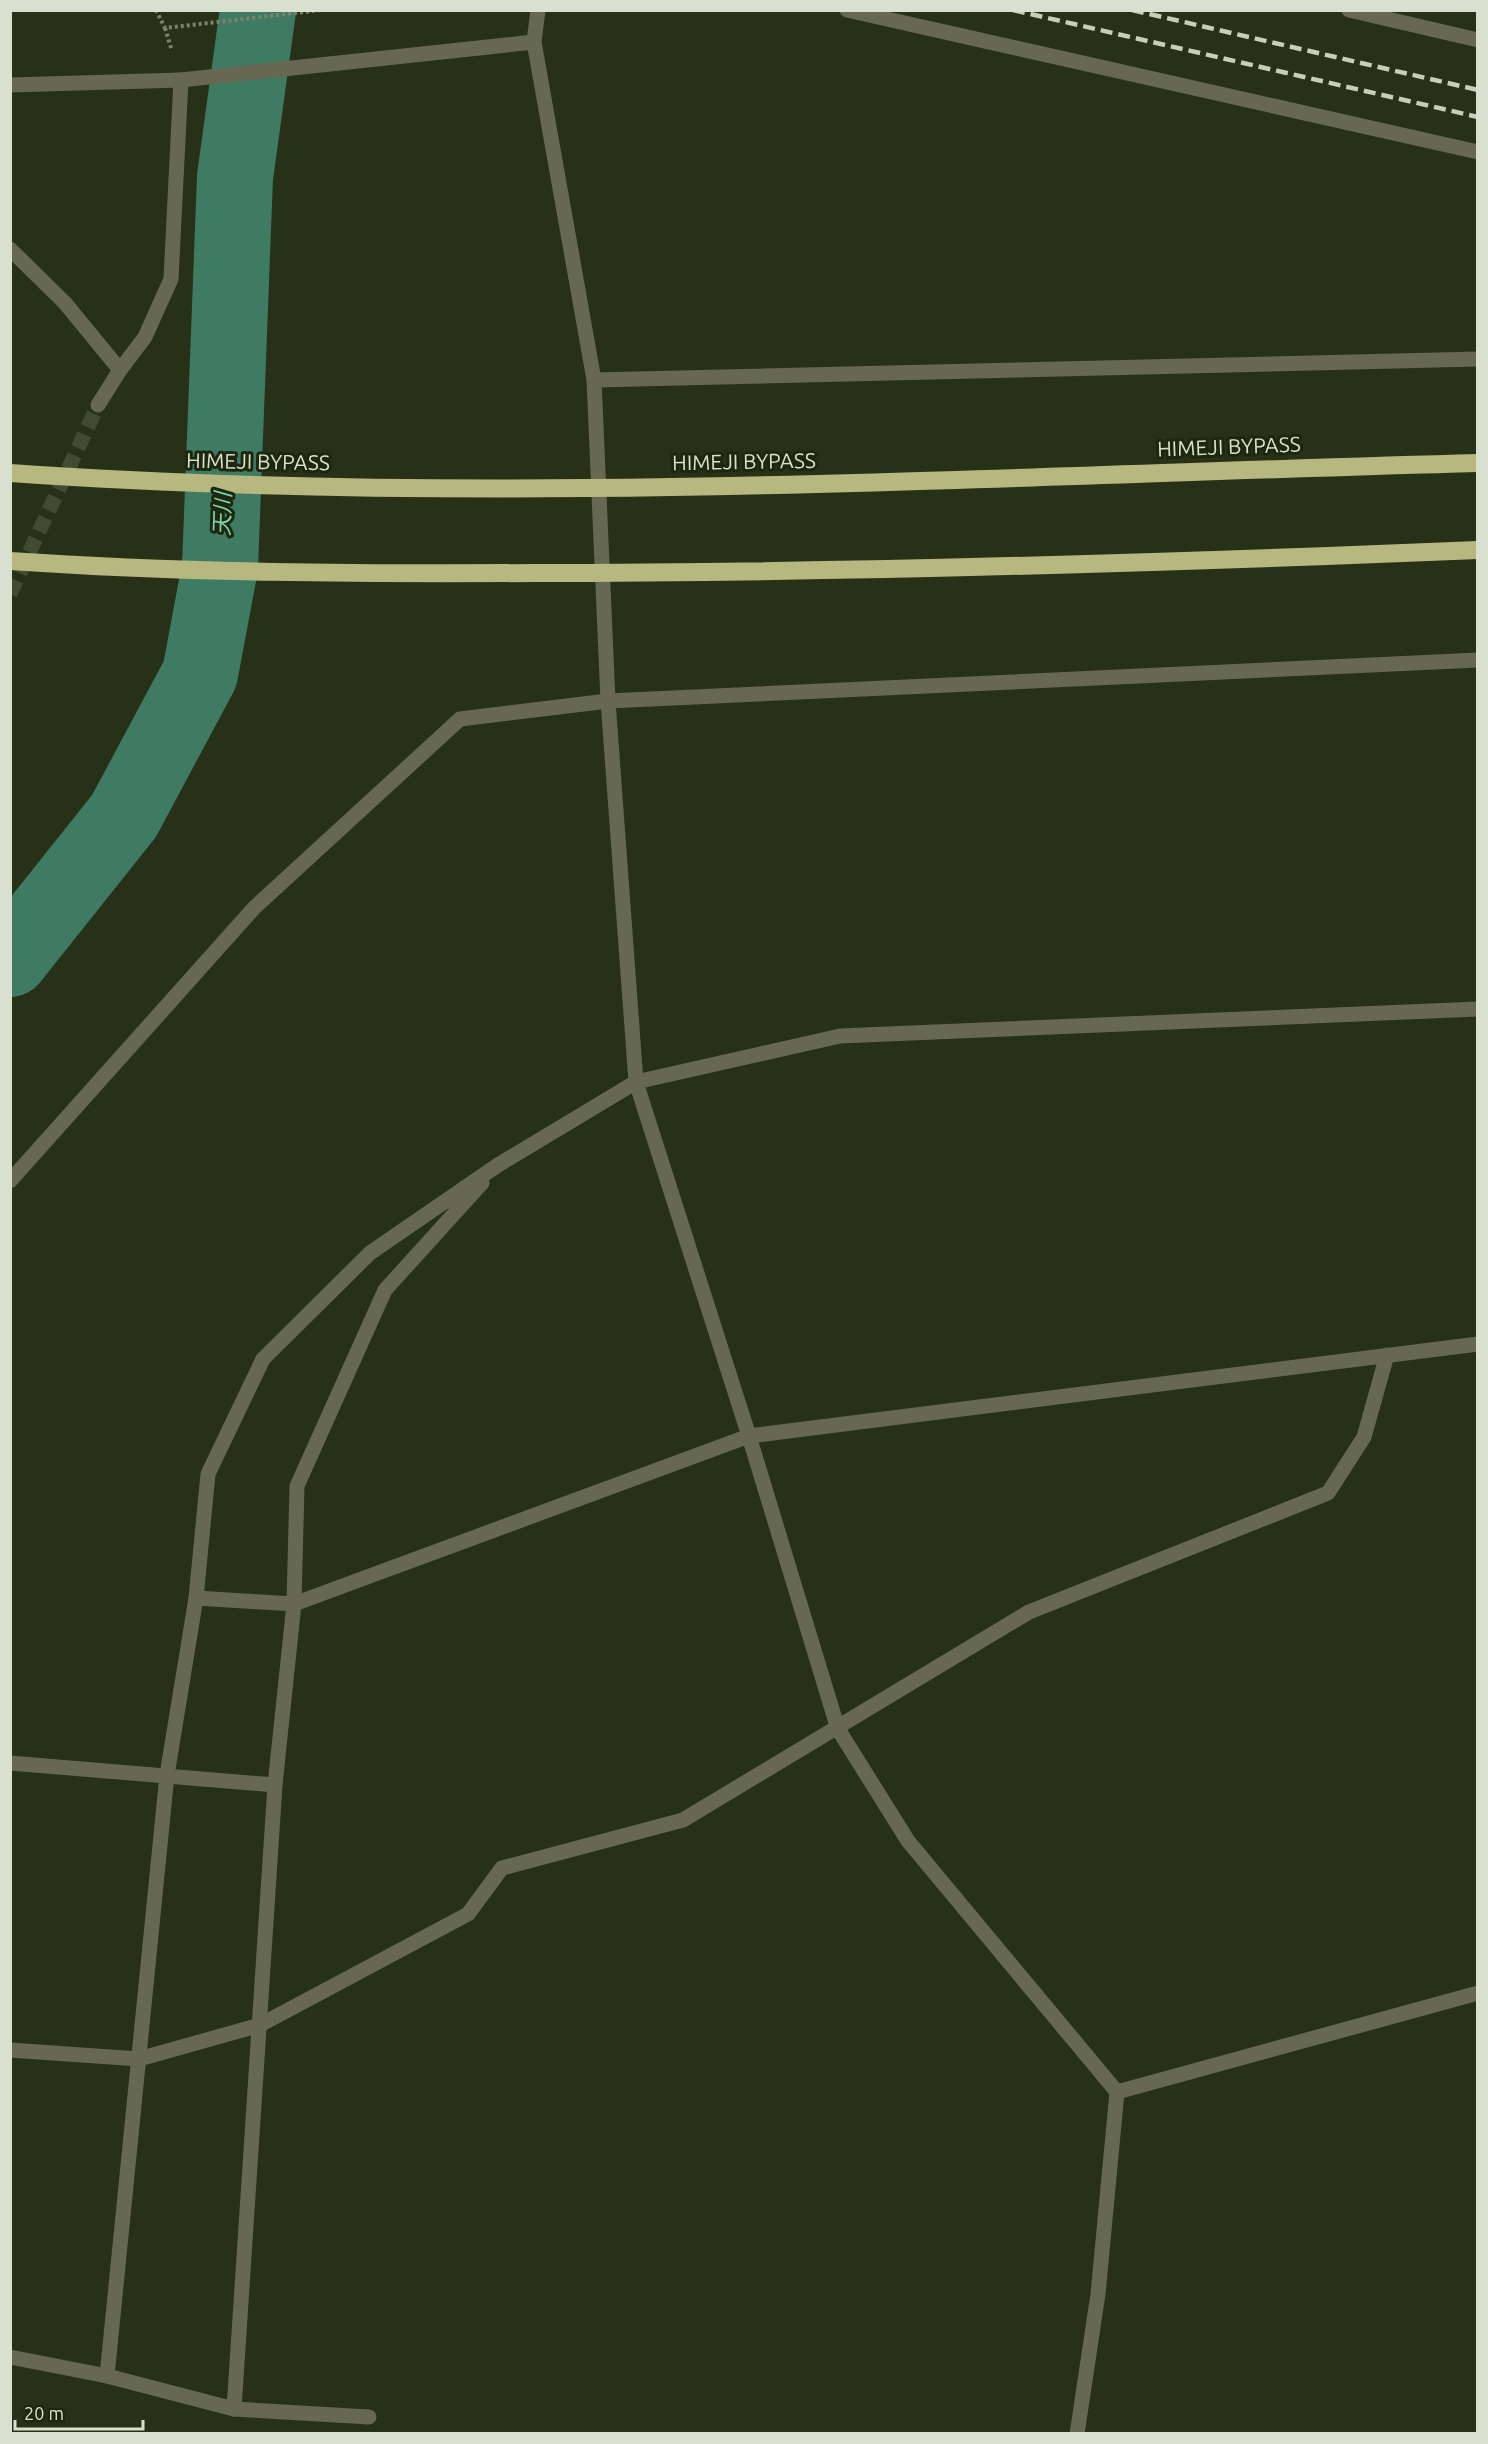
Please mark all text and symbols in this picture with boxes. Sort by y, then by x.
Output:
street label: HIMEJI BYPASS [1157,431,1301,461]
street label: HIMEJI BYPASS [186,448,330,474]
street label: HIMEJI BYPASS [672,448,816,474]
water label: 天川 [208,490,235,536]
scale bar [15,2393,142,2431]
text: 20 m [24,2403,64,2423]

